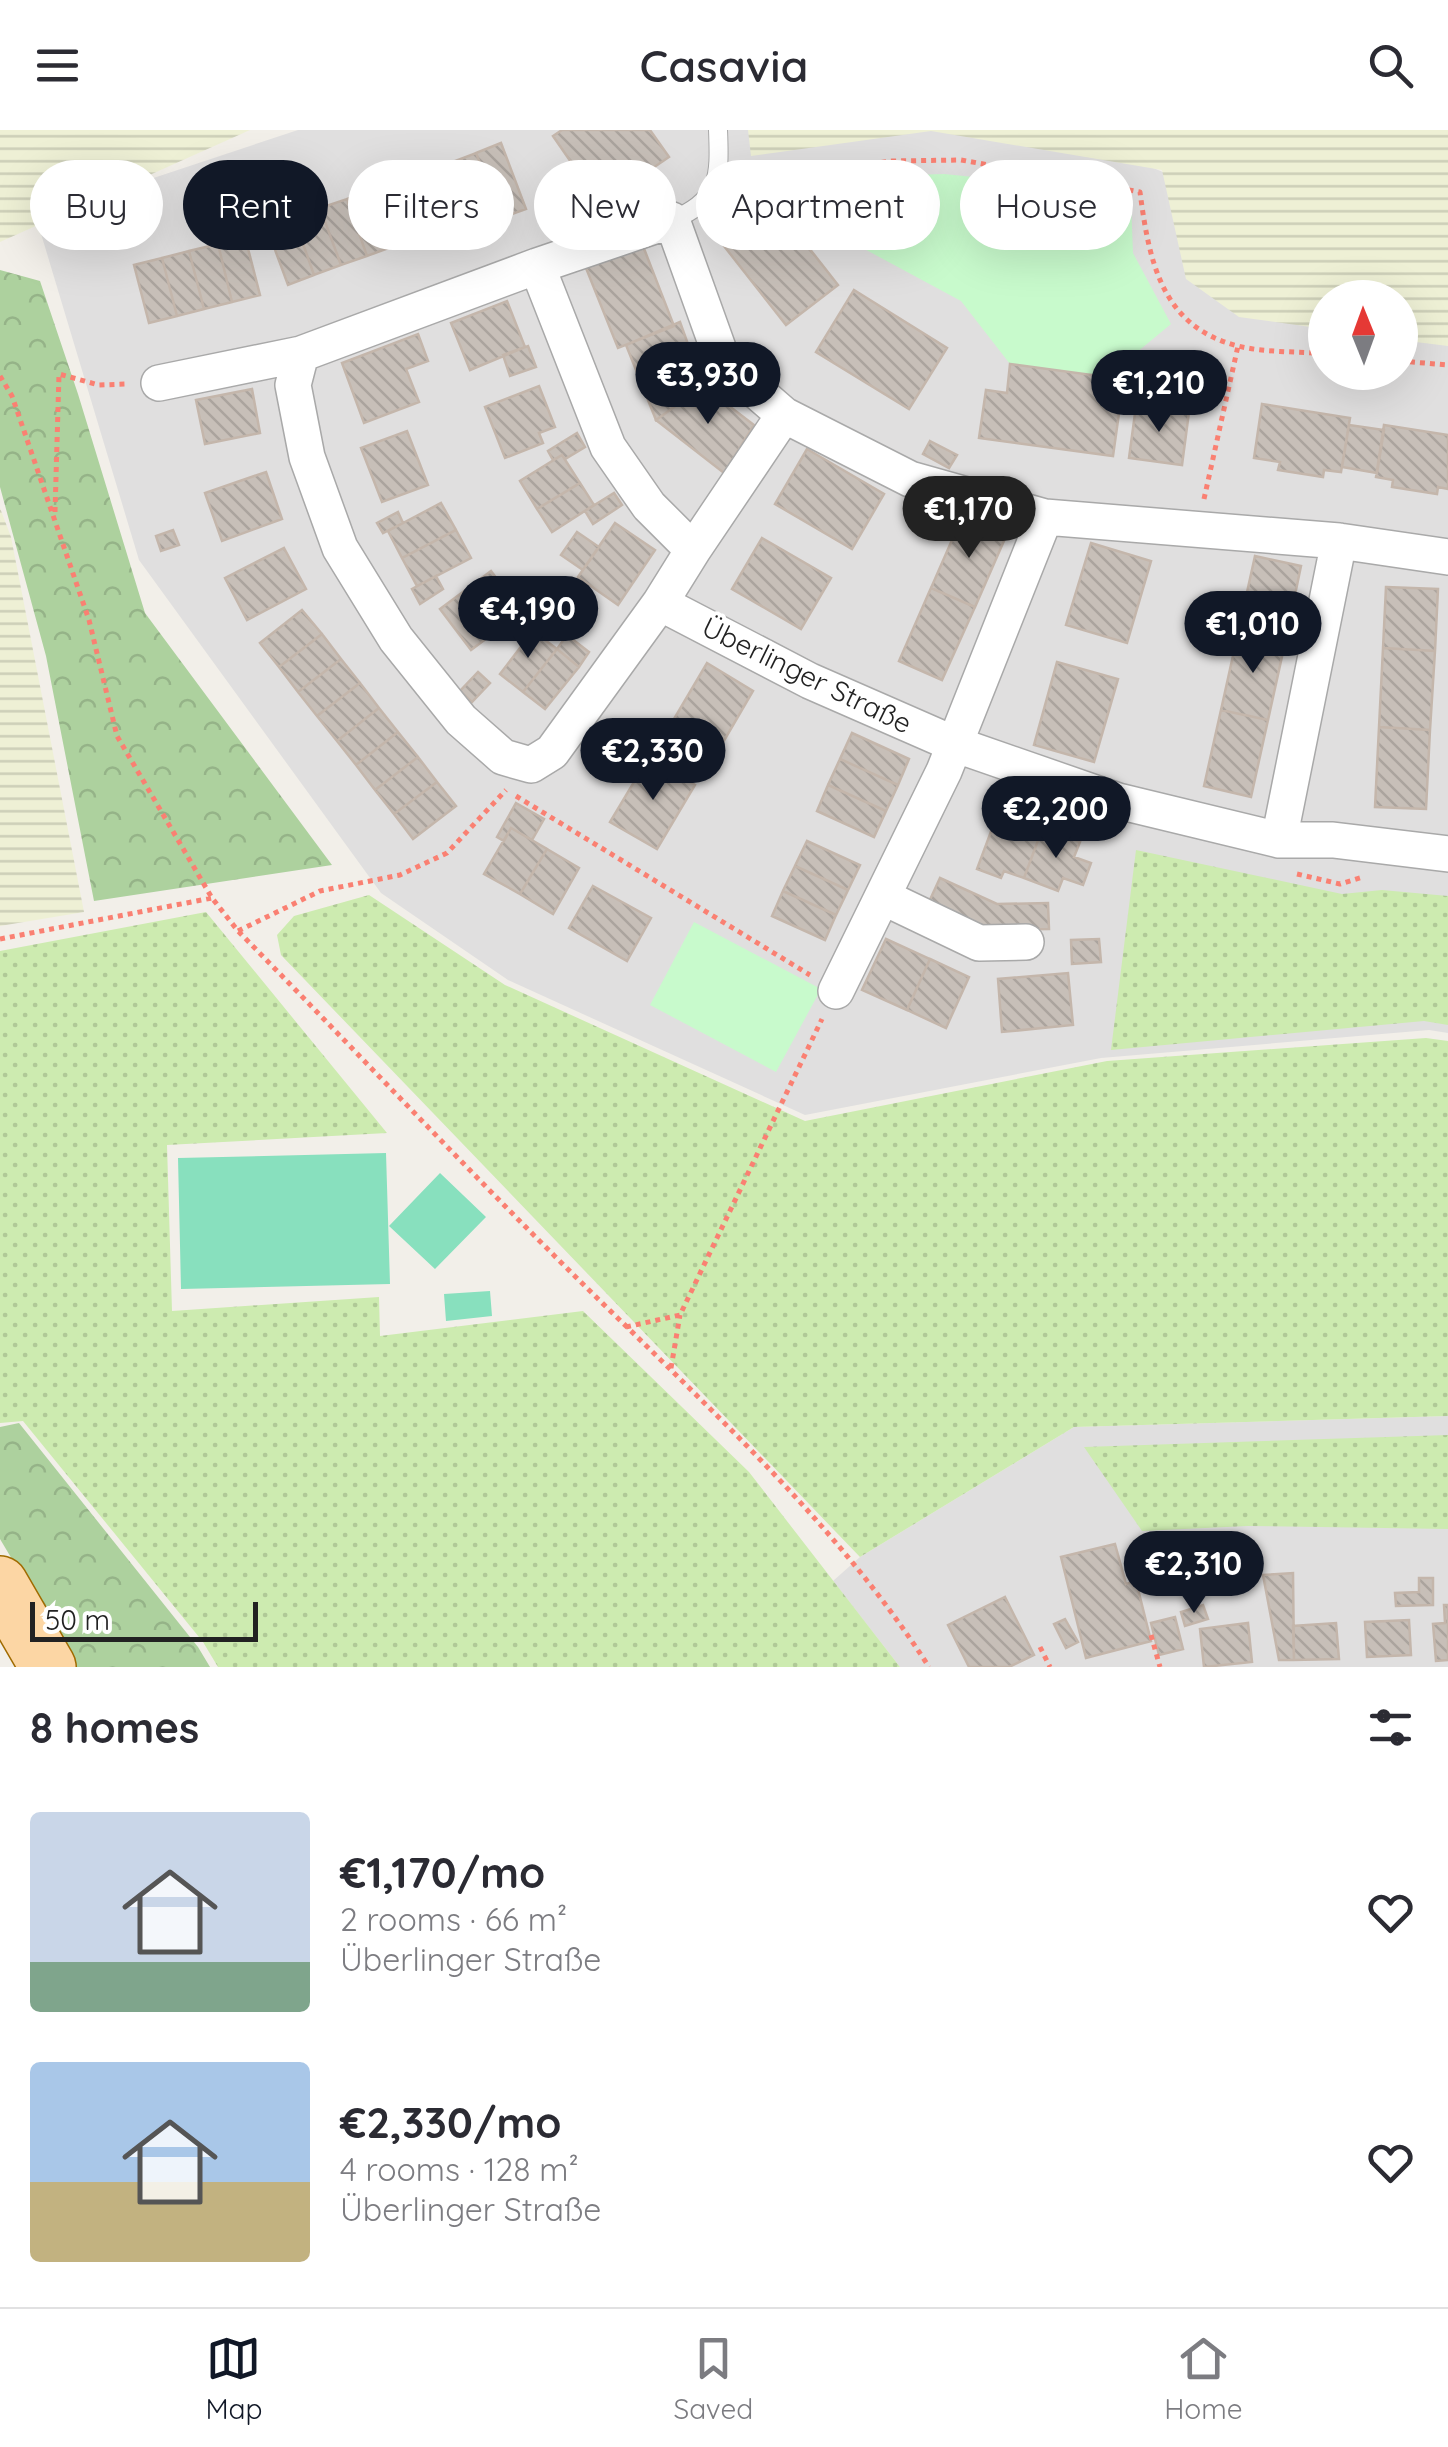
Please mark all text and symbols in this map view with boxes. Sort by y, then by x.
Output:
text: Casavia [640,37,808,93]
icon: menu [30,38,85,93]
icon: search [1363,38,1418,93]
chip: Buy [30,160,163,250]
chip: Rent [183,160,328,250]
chip: Filters [348,160,514,250]
chip: New [534,160,676,250]
chip: Apartment [696,160,940,250]
chip: House [960,160,1133,250]
north arrow [1308,280,1418,390]
map controls [1308,280,1418,390]
pin: €3,930 [627,342,789,427]
pin: €1,210 [1078,350,1240,435]
text: €3,930 [657,354,759,394]
text: €1,210 [1113,362,1205,402]
pin: €1,170 [888,476,1050,561]
text: €1,170 [925,488,1013,528]
pin: €4,190 [447,576,609,661]
text: €4,190 [480,588,576,628]
pin: €1,010 [1172,591,1334,676]
text: €1,010 [1206,603,1300,643]
street label: Überlinger Straße [697,609,918,740]
pin: €2,330 [572,718,734,803]
text: €2,330 [602,730,704,770]
pin: €2,200 [975,776,1137,861]
text: €2,200 [1004,788,1108,828]
pin: €2,310 [1113,1531,1275,1616]
text: €2,310 [1146,1543,1242,1583]
scale bar [30,1597,258,1642]
text: 50 m [45,1602,110,1637]
icon: filters [1363,1700,1418,1755]
text: 8 homes [30,1701,199,1754]
text: €1,170/mo [340,1846,545,1899]
icon: home [110,1852,230,1972]
icon: heart [1363,1885,1418,1940]
text: 2 rooms · 66 m² [340,1899,567,1939]
text: Überlinger Straße [340,1939,601,1979]
text: €2,330/mo [340,2096,561,2149]
icon: home [110,2102,230,2222]
icon: heart [1363,2135,1418,2190]
text: 4 rooms · 128 m² [340,2149,579,2189]
text: Überlinger Straße [340,2189,601,2229]
tab: Map [205,2331,263,2426]
tab: Saved [673,2331,753,2426]
tab: Home [1164,2331,1243,2426]

